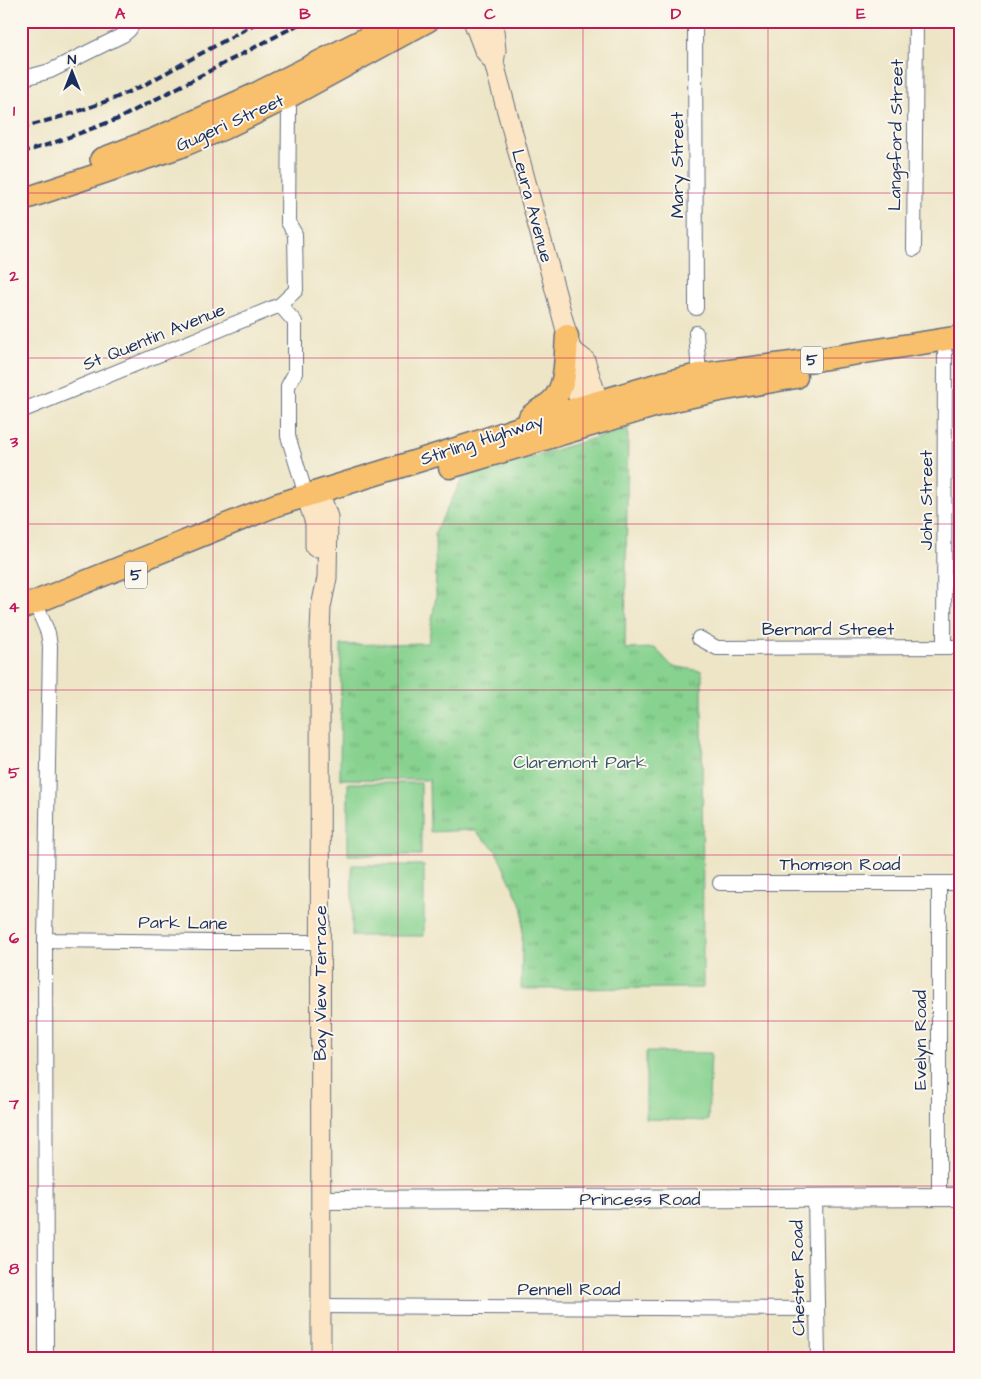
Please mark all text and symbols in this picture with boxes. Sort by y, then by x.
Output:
text: A [115,3,126,25]
text: B [299,3,311,25]
text: C [484,3,496,25]
text: D [671,3,682,25]
text: E [856,3,866,25]
north arrow [48,48,98,98]
text: N [68,50,77,70]
street label: Langsford Street [882,58,911,211]
street label: Gugeri Street [172,88,289,159]
text: 1 [13,100,16,122]
street label: Mary Street [665,111,691,218]
street label: Leura Avenue [505,147,559,266]
text: 2 [8,265,19,287]
street label: St Quentin Avenue [79,297,229,377]
road number: 5 [801,346,823,374]
street label: Stirling Highway [417,408,547,473]
text: 3 [9,431,19,453]
street label: John Street [914,449,939,550]
road number: 5 [125,562,147,588]
text: 4 [9,596,20,618]
street label: Bernard Street [762,617,895,642]
park label: Claremont Park [513,750,647,775]
text: 5 [8,762,20,784]
street label: Thomson Road [780,852,900,877]
street label: Bay View Terrace [308,905,334,1061]
street label: Park Lane [138,910,228,936]
text: 6 [9,927,19,949]
street label: Evelyn Road [908,990,934,1090]
text: 7 [8,1093,19,1115]
street label: Princess Road [580,1187,700,1212]
street label: Chester Road [784,1220,812,1336]
text: 8 [9,1258,20,1280]
street label: Pennell Road [517,1277,621,1302]

